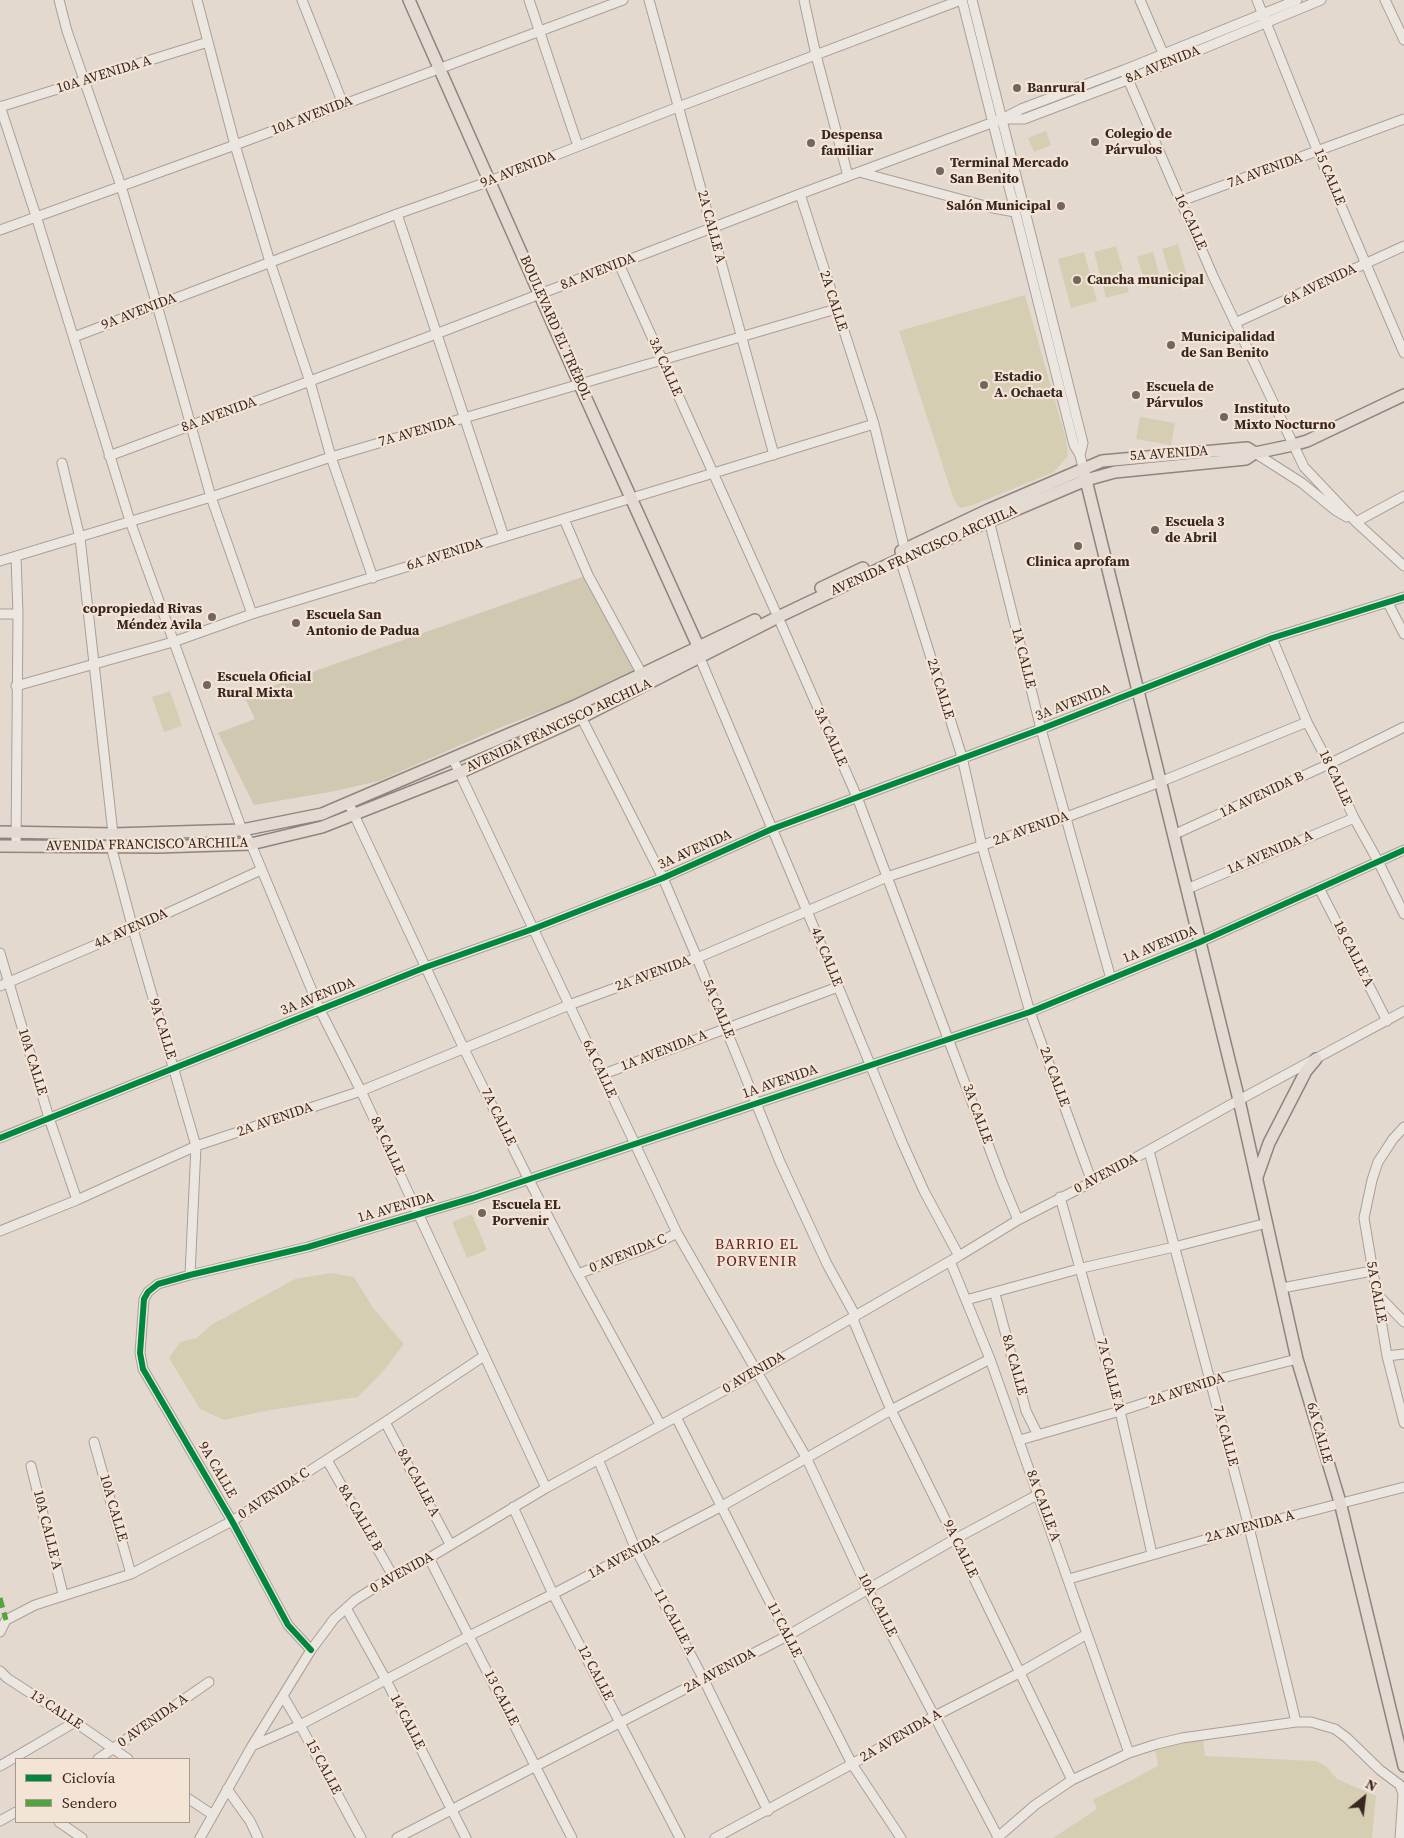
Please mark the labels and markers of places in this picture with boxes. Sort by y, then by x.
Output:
place label: Banrural [1027,80,1085,96]
marker: Banrural [1011,82,1023,94]
place label: Colegio de Párvulos [1105,126,1172,158]
place label: Despensa familiar [821,127,883,160]
marker: Colegio de Párvulos [1089,136,1101,148]
marker: Despensa familiar [805,137,817,149]
place label: Terminal Mercado San Benito [950,155,1069,188]
marker: Terminal Mercado San Benito [934,165,946,177]
place label: Salón Municipal [946,198,1051,214]
marker: Salón Municipal [1055,200,1067,212]
place label: Cancha municipal [1087,272,1204,288]
marker: Cancha municipal [1071,274,1083,286]
place label: Municipalidad de San Benito [1181,329,1275,362]
marker: Municipalidad de San Benito [1165,339,1177,351]
place label: Estadio A. Ochaeta [994,369,1063,402]
marker: Estadio A. Ochaeta [978,379,990,391]
place label: Escuela de Párvulos [1146,379,1214,412]
marker: Escuela de Párvulos [1130,389,1142,401]
place label: Instituto Mixto Nocturno [1234,401,1336,434]
marker: Instituto Mixto Nocturno [1218,411,1230,423]
place label: Escuela 3 de Abril [1165,514,1225,546]
marker: Escuela 3 de Abril [1149,524,1161,536]
marker: Clinica aprofam [1072,540,1084,552]
place label: Clinica aprofam [1026,554,1130,570]
place label: copropiedad Rivas Méndez Avila [83,601,202,634]
place label: Escuela San Antonio de Padua [306,607,419,640]
marker: copropiedad Rivas Méndez Avila [206,611,218,623]
marker: Escuela San Antonio de Padua [290,617,302,629]
place label: Escuela Oficial Rural Mixta [217,669,311,702]
marker: Escuela Oficial Rural Mixta [201,679,213,691]
place label: Escuela EL Porvenir [492,1197,561,1230]
marker: Escuela EL Porvenir [476,1207,488,1219]

